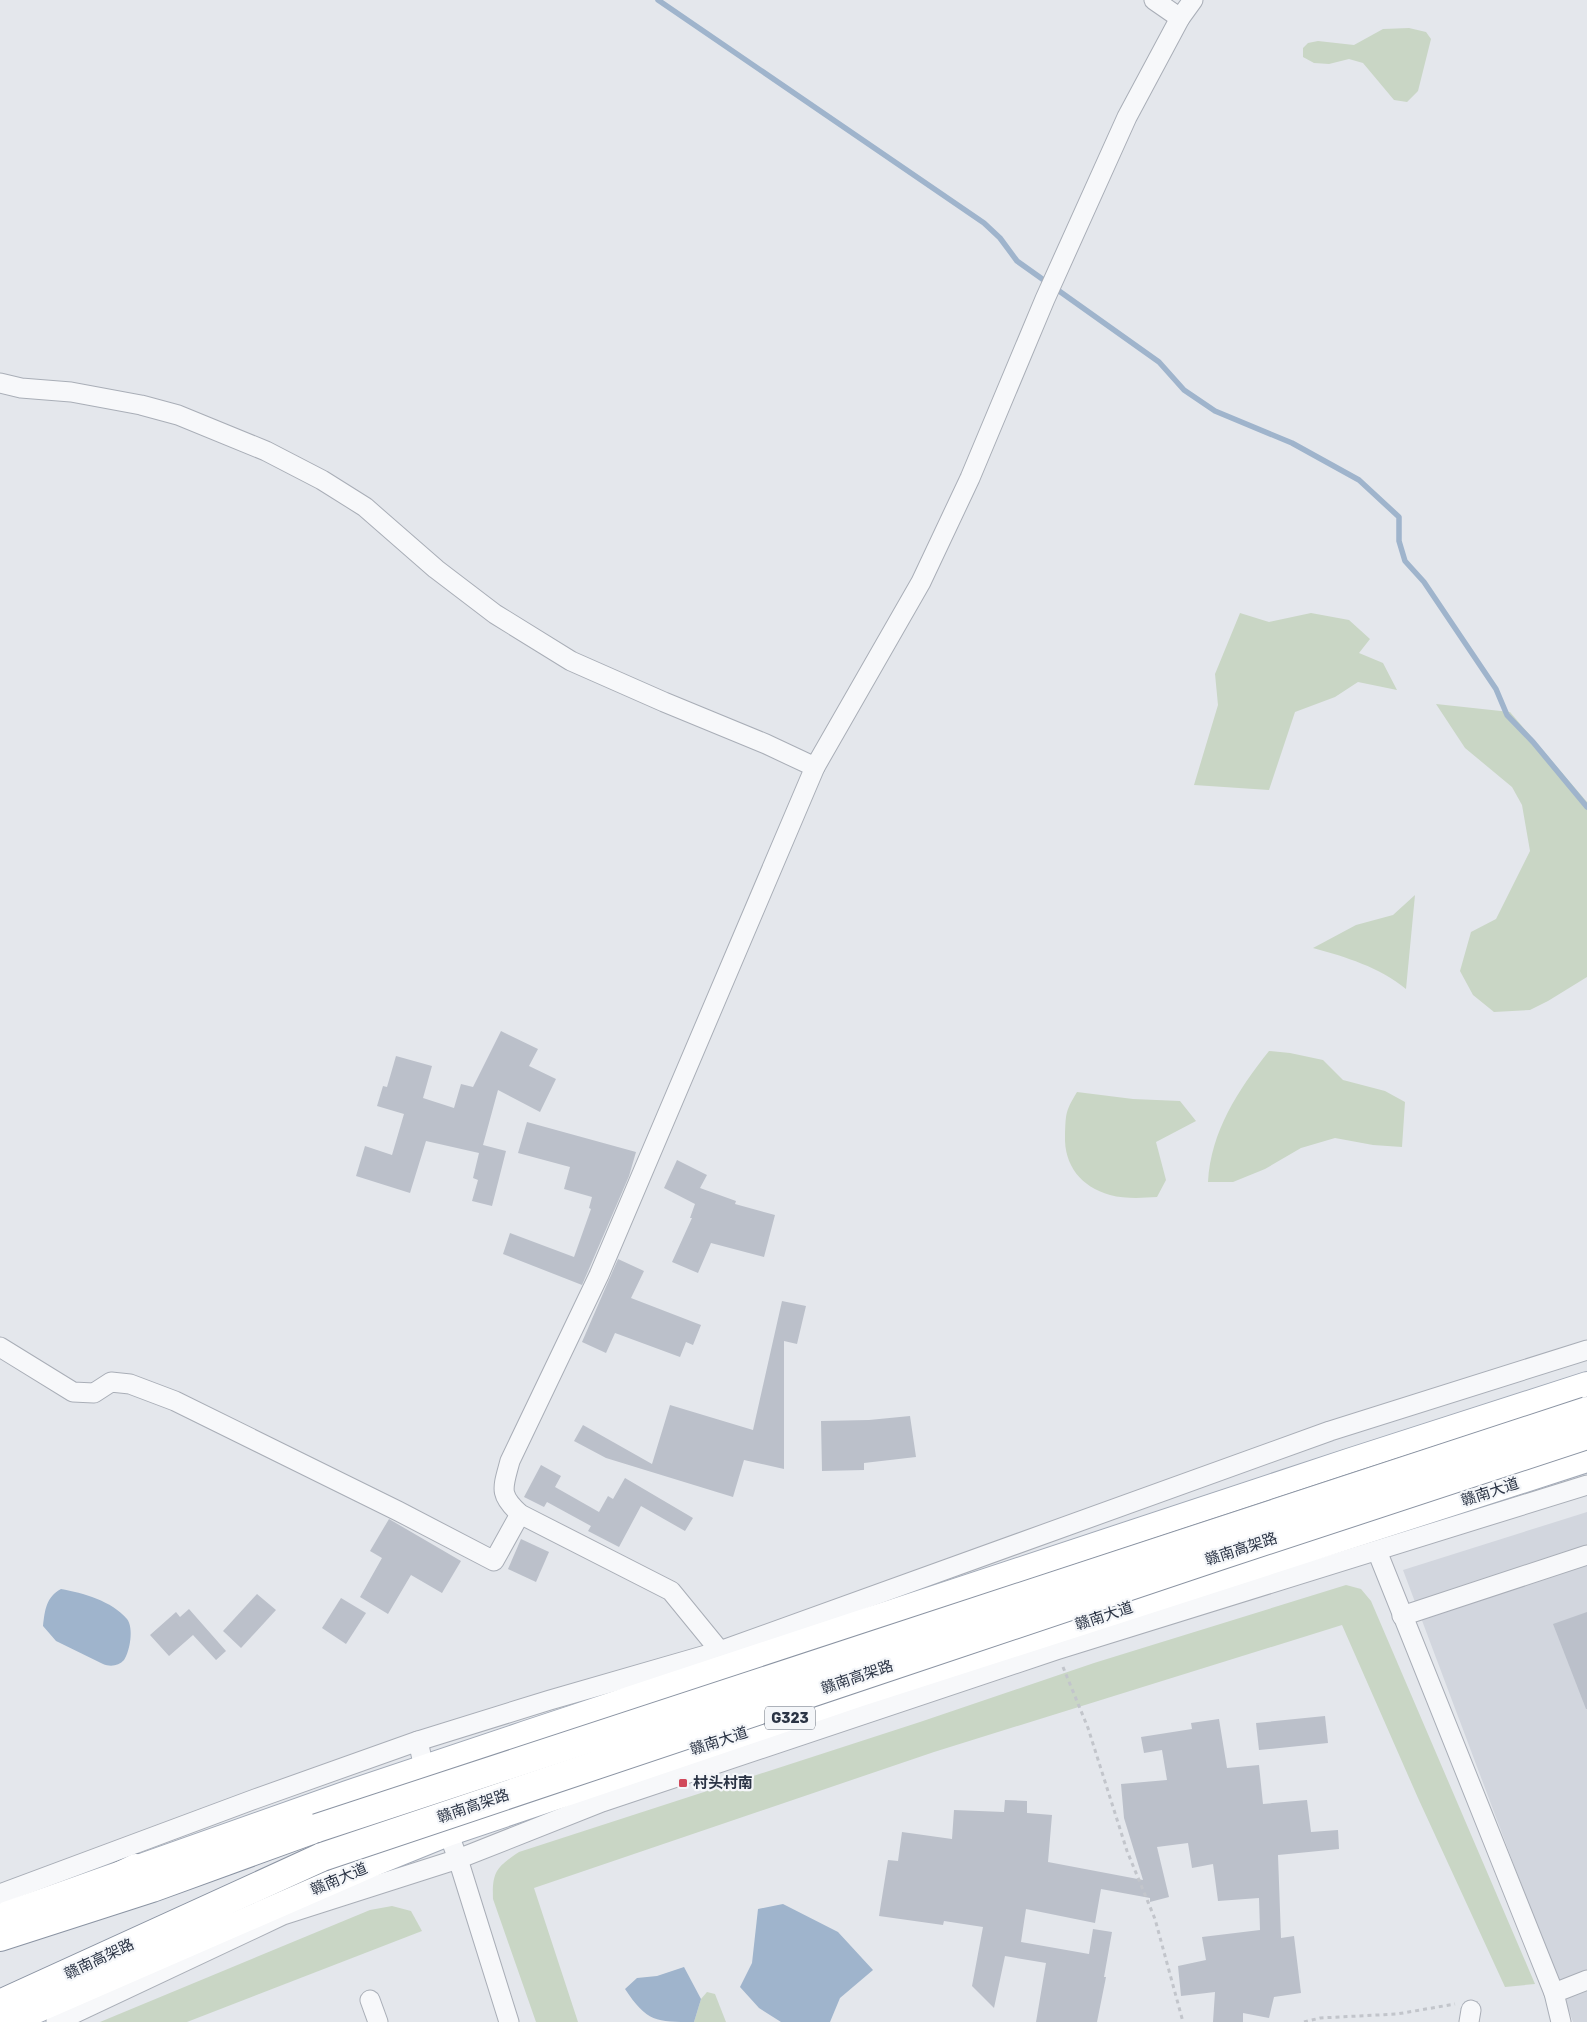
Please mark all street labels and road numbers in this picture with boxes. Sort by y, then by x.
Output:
street label: 赣南大道 [1459,1474,1521,1510]
street label: 赣南高架路 [1203,1529,1279,1569]
street label: 赣南大道 [1073,1598,1135,1634]
street label: 赣南高架路 [819,1656,895,1698]
road number: G323 [765,1706,815,1730]
street label: 赣南大道 [688,1723,750,1759]
street label: 赣南高架路 [435,1785,511,1827]
street label: 赣南大道 [308,1859,370,1899]
street label: 赣南高架路 [61,1935,137,1983]

